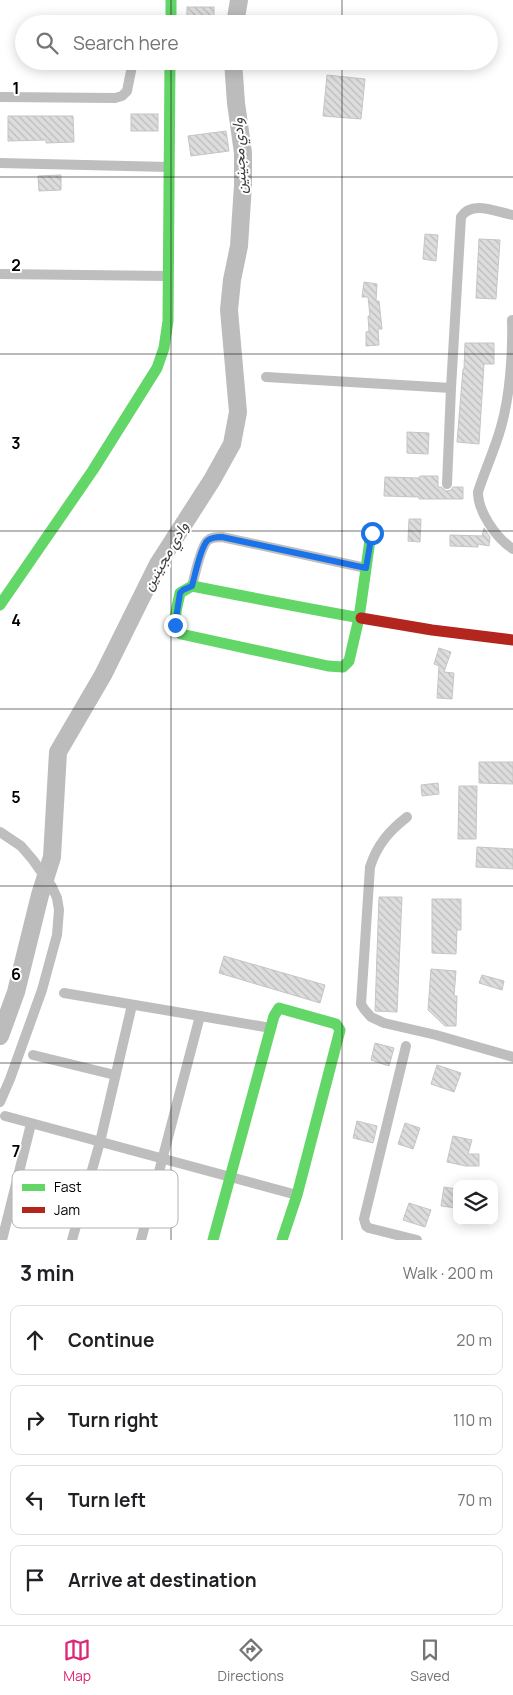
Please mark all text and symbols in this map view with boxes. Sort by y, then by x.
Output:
search box [15,15,498,70]
icon: search [33,29,61,57]
text: Search here [73,30,179,56]
text: 1 [12,77,20,99]
water label: وادي مجينين [226,117,253,195]
text: 2 [11,254,21,276]
text: 3 [11,432,21,454]
water label: وادي مجينين [137,517,195,595]
route start [361,522,384,545]
text: 4 [11,609,21,631]
route end [164,614,187,637]
text: 5 [11,786,21,808]
text: 6 [11,963,21,985]
text: 7 [12,1140,20,1162]
legend [12,1170,178,1228]
text: Fast [54,1177,82,1196]
map controls [453,1180,498,1225]
button: layers [453,1180,498,1225]
text: Jam [54,1200,80,1219]
text: 3 min [20,1259,74,1287]
text: Walk · 200 m [403,1262,493,1284]
icon: ahead [21,1326,49,1354]
text: Continue [68,1327,154,1353]
text: 20 m [456,1329,492,1351]
icon: right [21,1406,49,1434]
text: Turn right [68,1407,158,1433]
text: 110 m [453,1409,492,1431]
icon: left [21,1486,49,1514]
text: Turn left [68,1487,146,1513]
text: 70 m [457,1489,492,1511]
icon: arrive [21,1566,49,1594]
text: Arrive at destination [68,1567,257,1593]
tab: Map [63,1636,91,1685]
tab: Directions [218,1636,284,1685]
tab: Saved [410,1636,450,1685]

